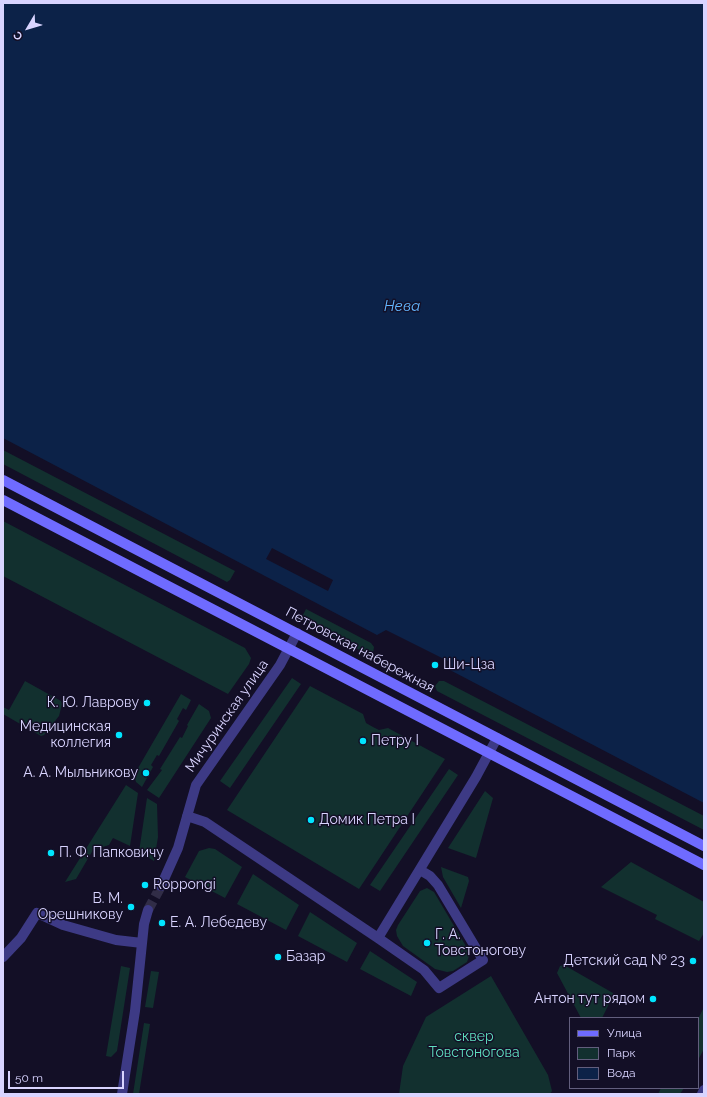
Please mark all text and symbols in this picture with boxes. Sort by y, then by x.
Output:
north arrow [8,8,48,48]
text: С [11,29,26,43]
water label: Нева [384,297,420,315]
street label: Петровская набережная [283,604,437,696]
street label: Мичуринская улица [182,656,272,776]
place label: Ши-Цза [443,657,495,673]
marker: Ши-Цза [430,660,440,670]
place label: К. Ю. Лаврову [47,695,139,711]
marker: К. Ю. Лаврову [142,698,152,708]
place label: Медицинская коллегия [20,719,111,752]
marker: Медицинская коллегия [114,730,124,740]
place label: Петру I [371,733,419,749]
marker: Петру I [358,736,368,746]
place label: А. А. Мыльникову [23,765,138,781]
marker: А. А. Мыльникову [141,768,151,778]
place label: Домик Петра I [319,812,415,828]
marker: Домик Петра I [306,815,316,825]
place label: П. Ф. Папковичу [59,845,164,861]
marker: П. Ф. Папковичу [46,848,56,858]
place label: Roppongi [153,877,216,893]
marker: Roppongi [140,880,150,890]
place label: В. М. Орешникову [38,891,123,924]
marker: В. М. Орешникову [126,902,136,912]
place label: Е. А. Лебедеву [170,915,267,931]
marker: Е. А. Лебедеву [157,918,167,928]
place label: Г. А. Товстоногову [435,927,526,960]
marker: Г. А. Товстоногову [422,938,432,948]
place label: Базар [286,949,325,965]
marker: Базар [273,952,283,962]
place label: Детский сад № 23 [563,953,685,969]
marker: Детский сад № 23 [688,956,698,966]
place label: Антон тут рядом [534,991,645,1007]
marker: Антон тут рядом [648,994,658,1004]
legend [569,1017,699,1089]
text: Улица [607,1026,642,1040]
park label: сквер Товстоногова [428,1029,520,1062]
text: Парк [607,1046,636,1060]
scale bar [10,1063,126,1089]
text: Вода [607,1066,636,1080]
text: 50 m [15,1071,43,1085]

